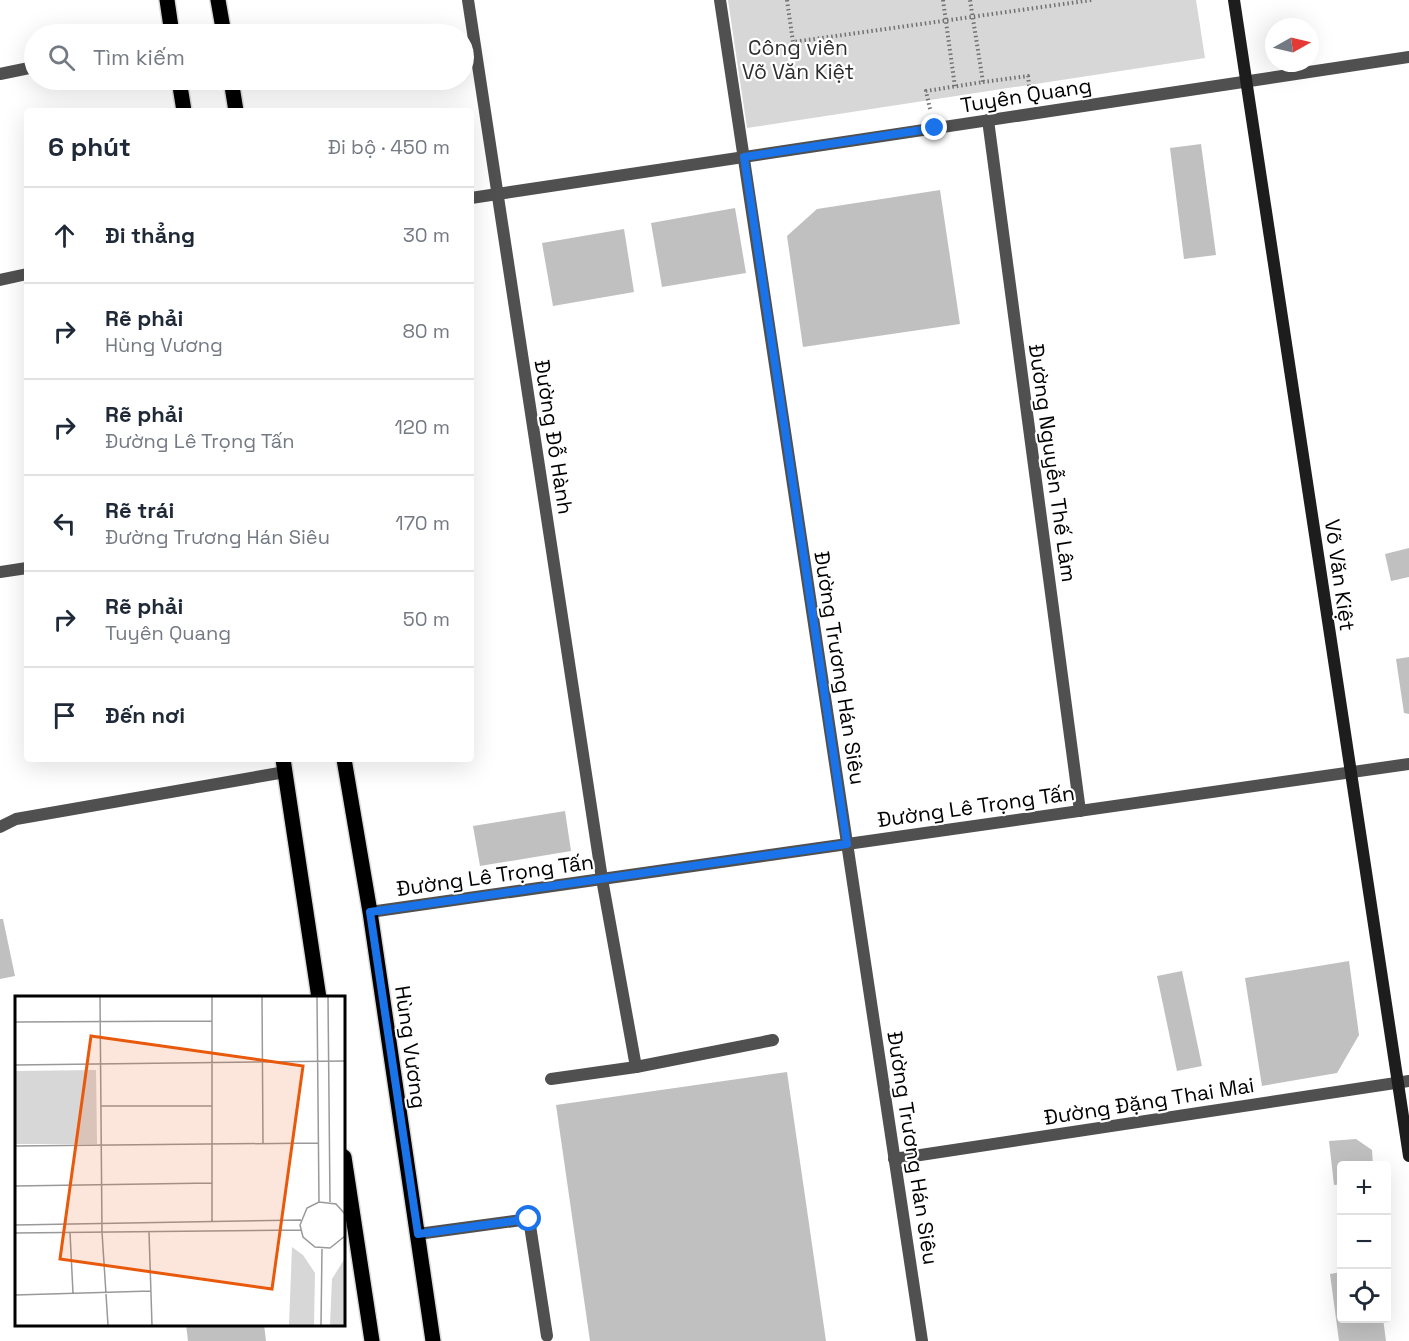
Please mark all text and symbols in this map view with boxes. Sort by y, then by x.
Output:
north arrow [1265,18,1319,72]
search box [24,24,474,90]
park label: Công viên Võ Văn Kiệt [742,34,854,85]
icon: search [45,41,78,74]
text: Tìm kiếm [93,43,185,71]
street label: Tuyên Quang [958,71,1094,119]
route end [921,114,947,140]
text: 6 phút [48,130,131,164]
text: Đi bộ · 450 m [328,134,450,160]
icon: ahead [48,219,81,252]
text: Đi thẳng [105,221,195,249]
text: 30 m [403,222,450,248]
text: Rẽ phải [105,304,183,332]
icon: right [48,315,81,348]
text: 80 m [402,318,450,344]
text: Hùng Vương [105,332,223,358]
street label: Đường Nguyễn Thế Lâm [1023,342,1083,584]
street label: Đường Đỗ Hành [528,358,580,516]
text: Rẽ phải [105,400,183,428]
icon: right [48,411,81,444]
text: 120 m [394,414,450,440]
text: Đường Lê Trọng Tấn [105,428,294,454]
text: Rẽ trái [105,496,174,524]
icon: left [48,507,81,540]
text: 170 m [395,510,450,536]
street label: Võ Văn Kiệt [1319,517,1361,633]
text: Đường Trương Hán Siêu [105,524,330,550]
street label: Đường Trương Hán Siêu [808,549,872,787]
text: Rẽ phải [105,592,183,620]
icon: right [48,603,81,636]
text: 50 m [403,606,450,632]
text: Tuyên Quang [105,620,231,646]
icon: arrive [48,699,81,732]
text: Đến nơi [105,701,185,729]
street label: Đường Lê Trọng Tấn [876,779,1076,833]
street label: Đường Lê Trọng Tấn [395,848,595,902]
street label: Hùng Vương [389,984,433,1110]
inset map [15,996,345,1326]
street label: Đường Trương Hán Siêu [881,1029,945,1267]
street label: Đường Đặng Thai Mai [1042,1071,1256,1131]
map controls [1337,1161,1391,1323]
button: + [1337,1161,1391,1215]
route start [515,1205,541,1231]
button: − [1337,1215,1391,1269]
button: locate [1337,1269,1391,1323]

